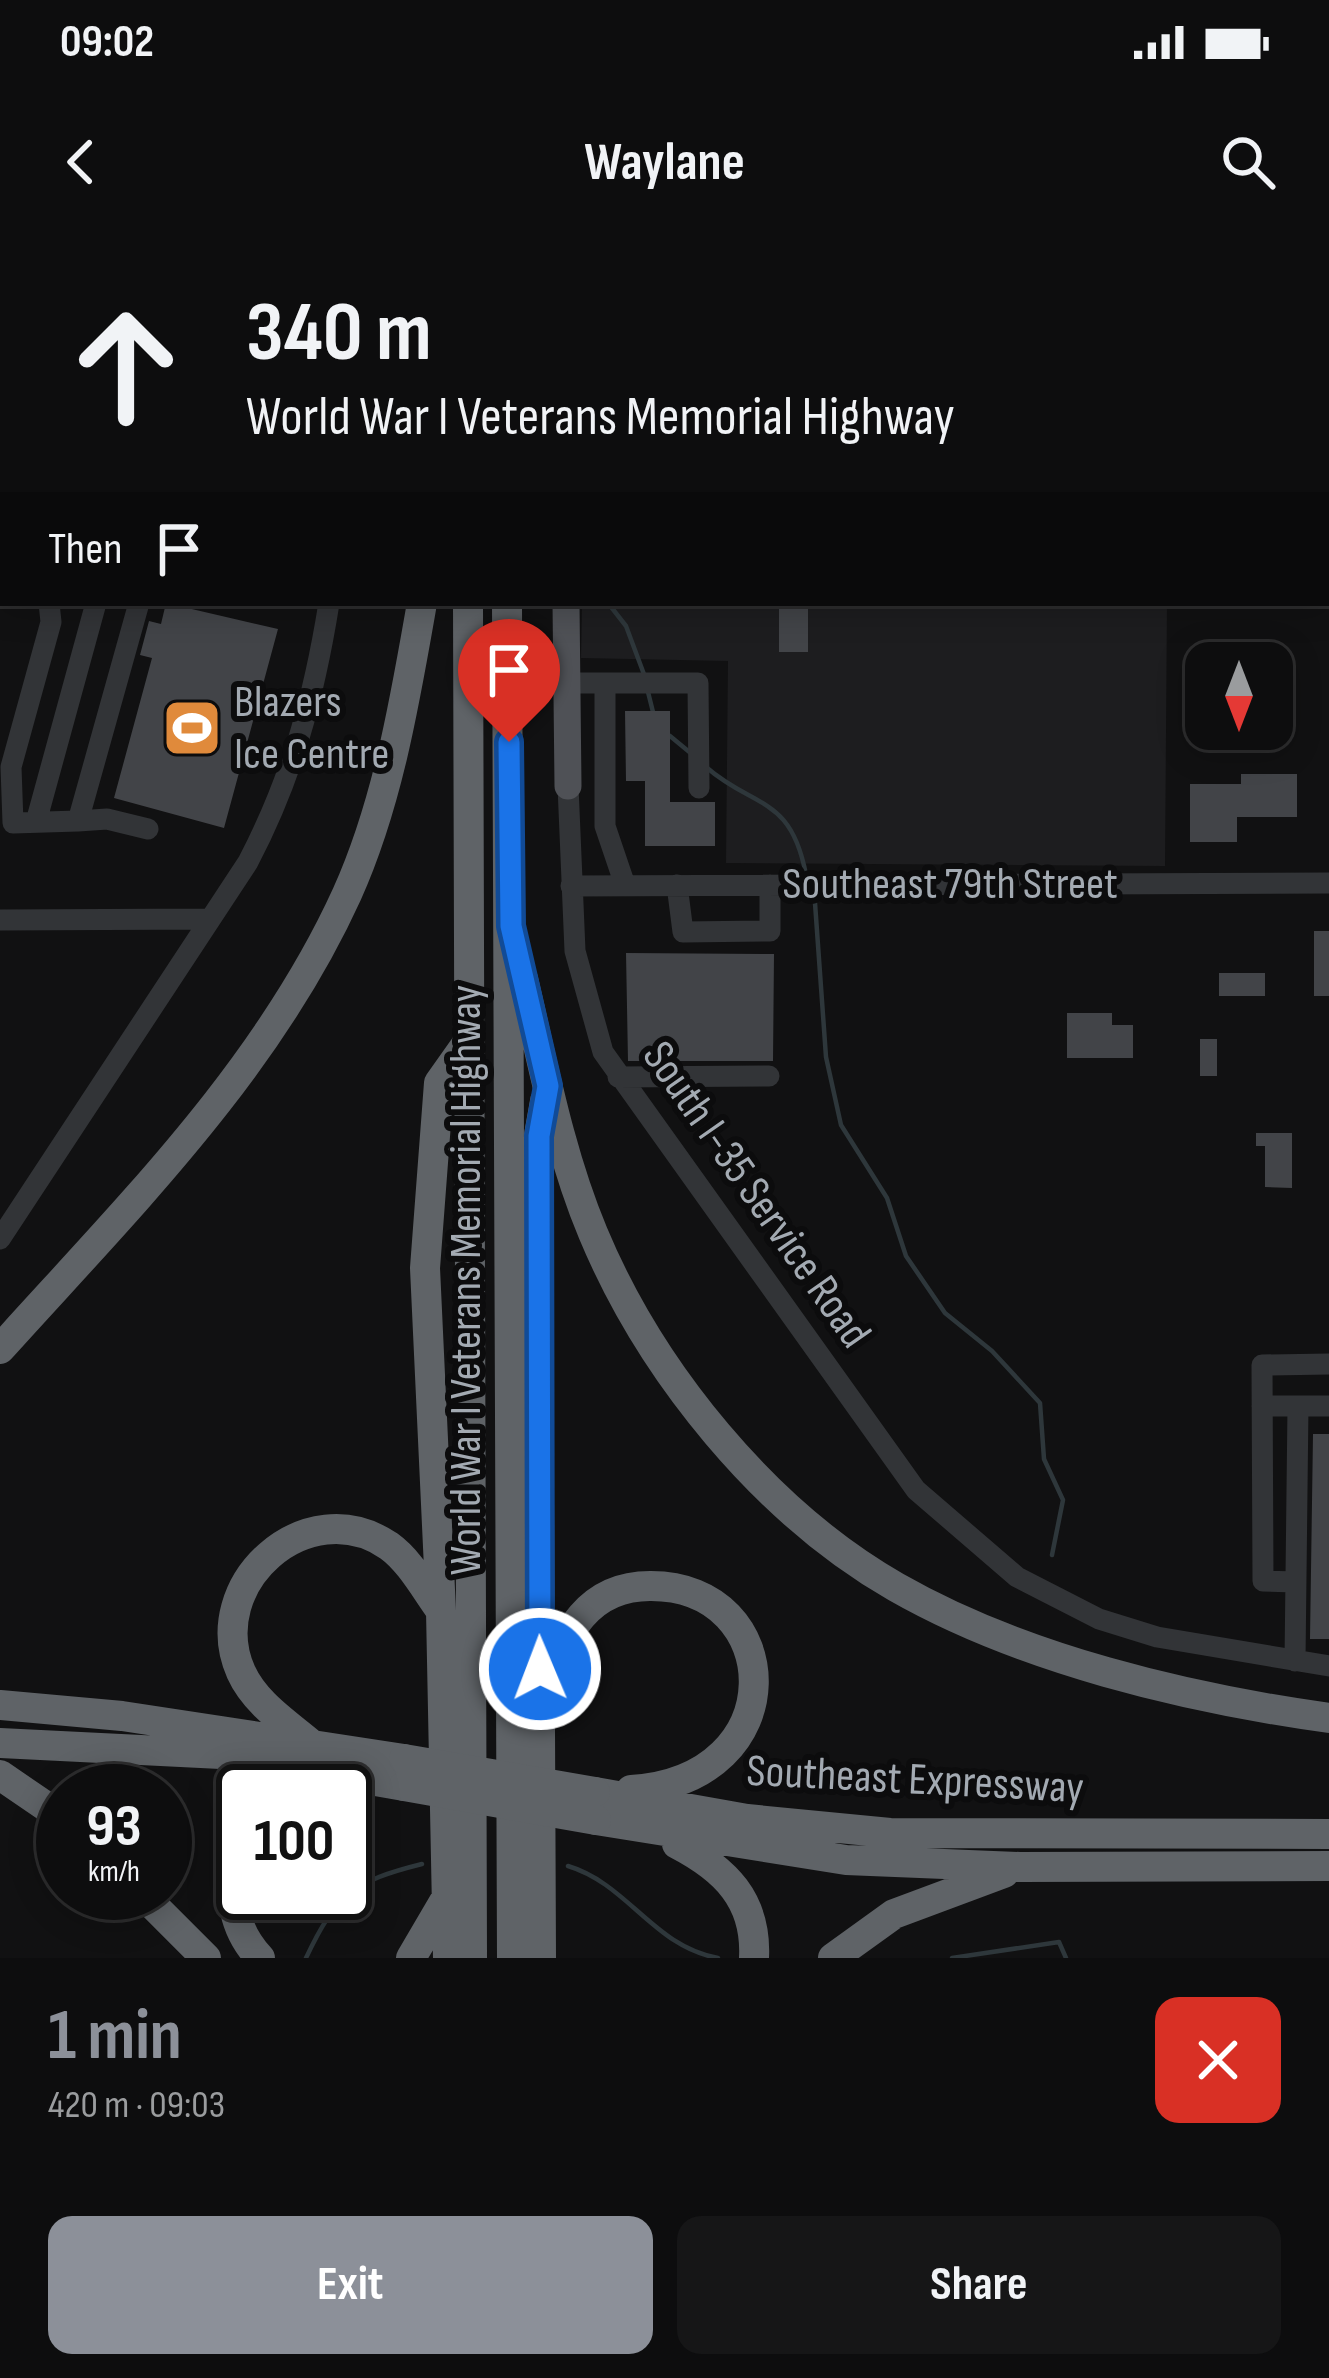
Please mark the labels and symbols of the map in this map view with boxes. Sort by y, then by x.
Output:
pin [458,619,560,742]
north arrow [1185,642,1293,750]
place label: Blazers Ice Centre [234,675,389,782]
sports icon: Blazers Ice Centre [161,697,223,759]
street label: Southeast 79th Street [782,857,1118,912]
street label: World War I Veterans Memorial Highway [439,985,494,1575]
street label: South I-35 Service Road [630,1031,882,1359]
position arrow [477,1606,603,1732]
street label: Southeast Expressway [745,1744,1085,1816]
speed limit sign: 100 [216,1764,372,1920]

